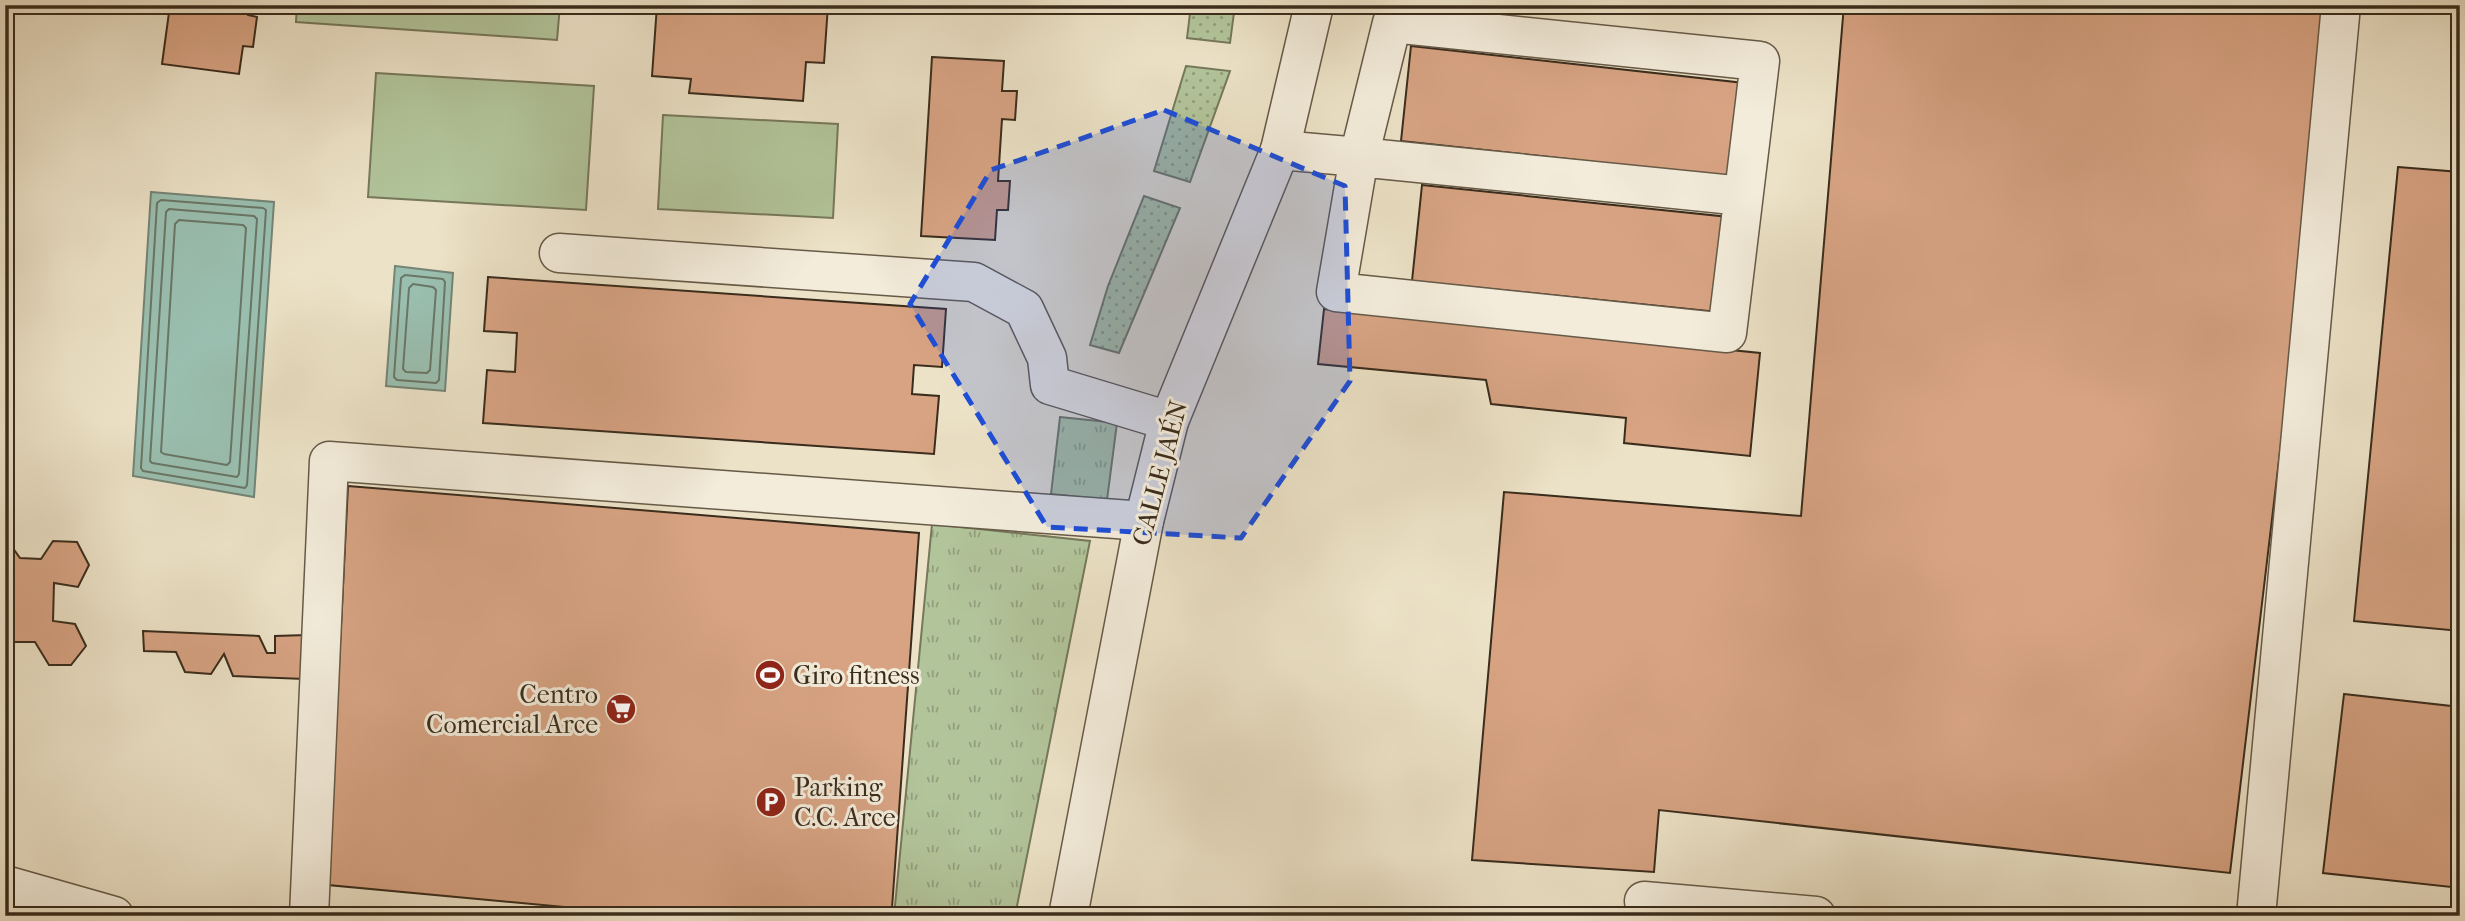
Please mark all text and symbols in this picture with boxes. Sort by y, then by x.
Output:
street label: CALLE JAÉN [1125,396,1194,549]
sports icon: Giro fitness [753,658,787,692]
place label: Giro fitness [793,660,920,691]
place label: Centro Comercial Arce [426,679,598,740]
supermarket icon: Centro Comercial Arce [604,692,638,726]
place label: Parking C.C. Arce [794,772,896,833]
parking icon: Parking C.C. Arce [754,785,788,819]

